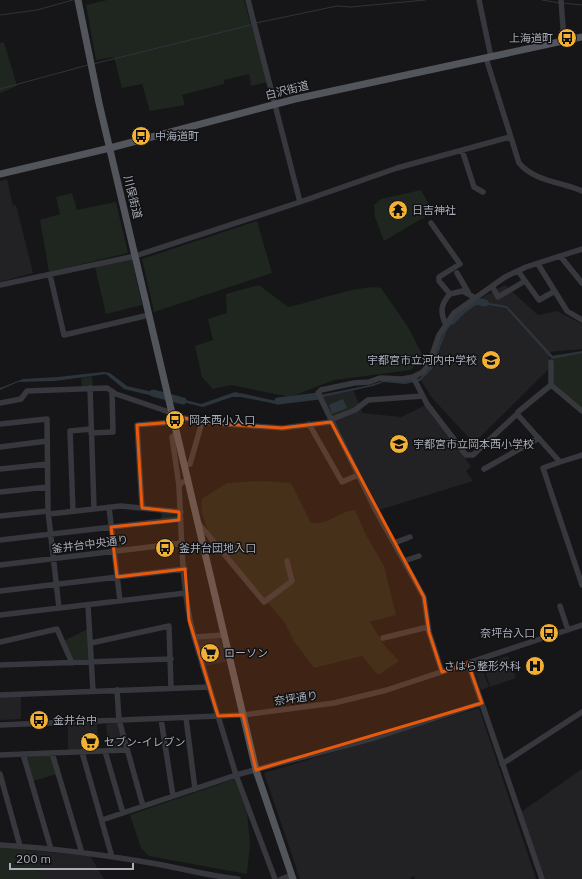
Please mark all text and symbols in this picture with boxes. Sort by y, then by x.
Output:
bus stop icon: 上海道町 [556,27,578,49]
place label: 上海道町 [509,31,553,45]
street label: 白沢街道 [264,78,310,102]
bus stop icon: 中海道町 [130,125,152,147]
place label: 中海道町 [155,129,199,143]
street label: 川俣街道 [121,174,145,220]
temple icon: 日吉神社 [387,199,409,221]
place label: 日吉神社 [412,203,456,217]
school or university icon: 宇都宮市立河内中学校 [480,349,502,371]
place label: 宇都宮市立河内中学校 [367,353,477,367]
bus stop icon: 岡本西小入口 [164,409,186,431]
place label: 岡本西小入口 [189,413,255,427]
school or university icon: 宇都宮市立岡本西小学校 [388,433,410,455]
place label: 宇都宮市立岡本西小学校 [413,437,534,451]
street label: 釜井台中央通り [51,532,129,556]
bus stop icon: 釜井台団地入口 [154,537,176,559]
place label: 釜井台団地入口 [179,541,256,555]
bus stop icon: 奈坪台入口 [538,622,560,644]
place label: 奈坪台入口 [480,626,535,640]
supermarket icon: ローソン [199,642,221,664]
place label: ローソン [224,646,268,660]
hospital icon: さはら整形外科 [524,655,546,677]
place label: さはら整形外科 [444,659,521,673]
street label: 奈坪通り [273,688,319,708]
bus stop icon: 金井台中 [28,709,50,731]
place label: 金井台中 [53,713,97,727]
supermarket icon: セブン-イレブン [79,731,101,753]
place label: セブン-イレブン [104,735,185,749]
scale bar [10,845,133,871]
text: 200 m [16,851,51,866]

